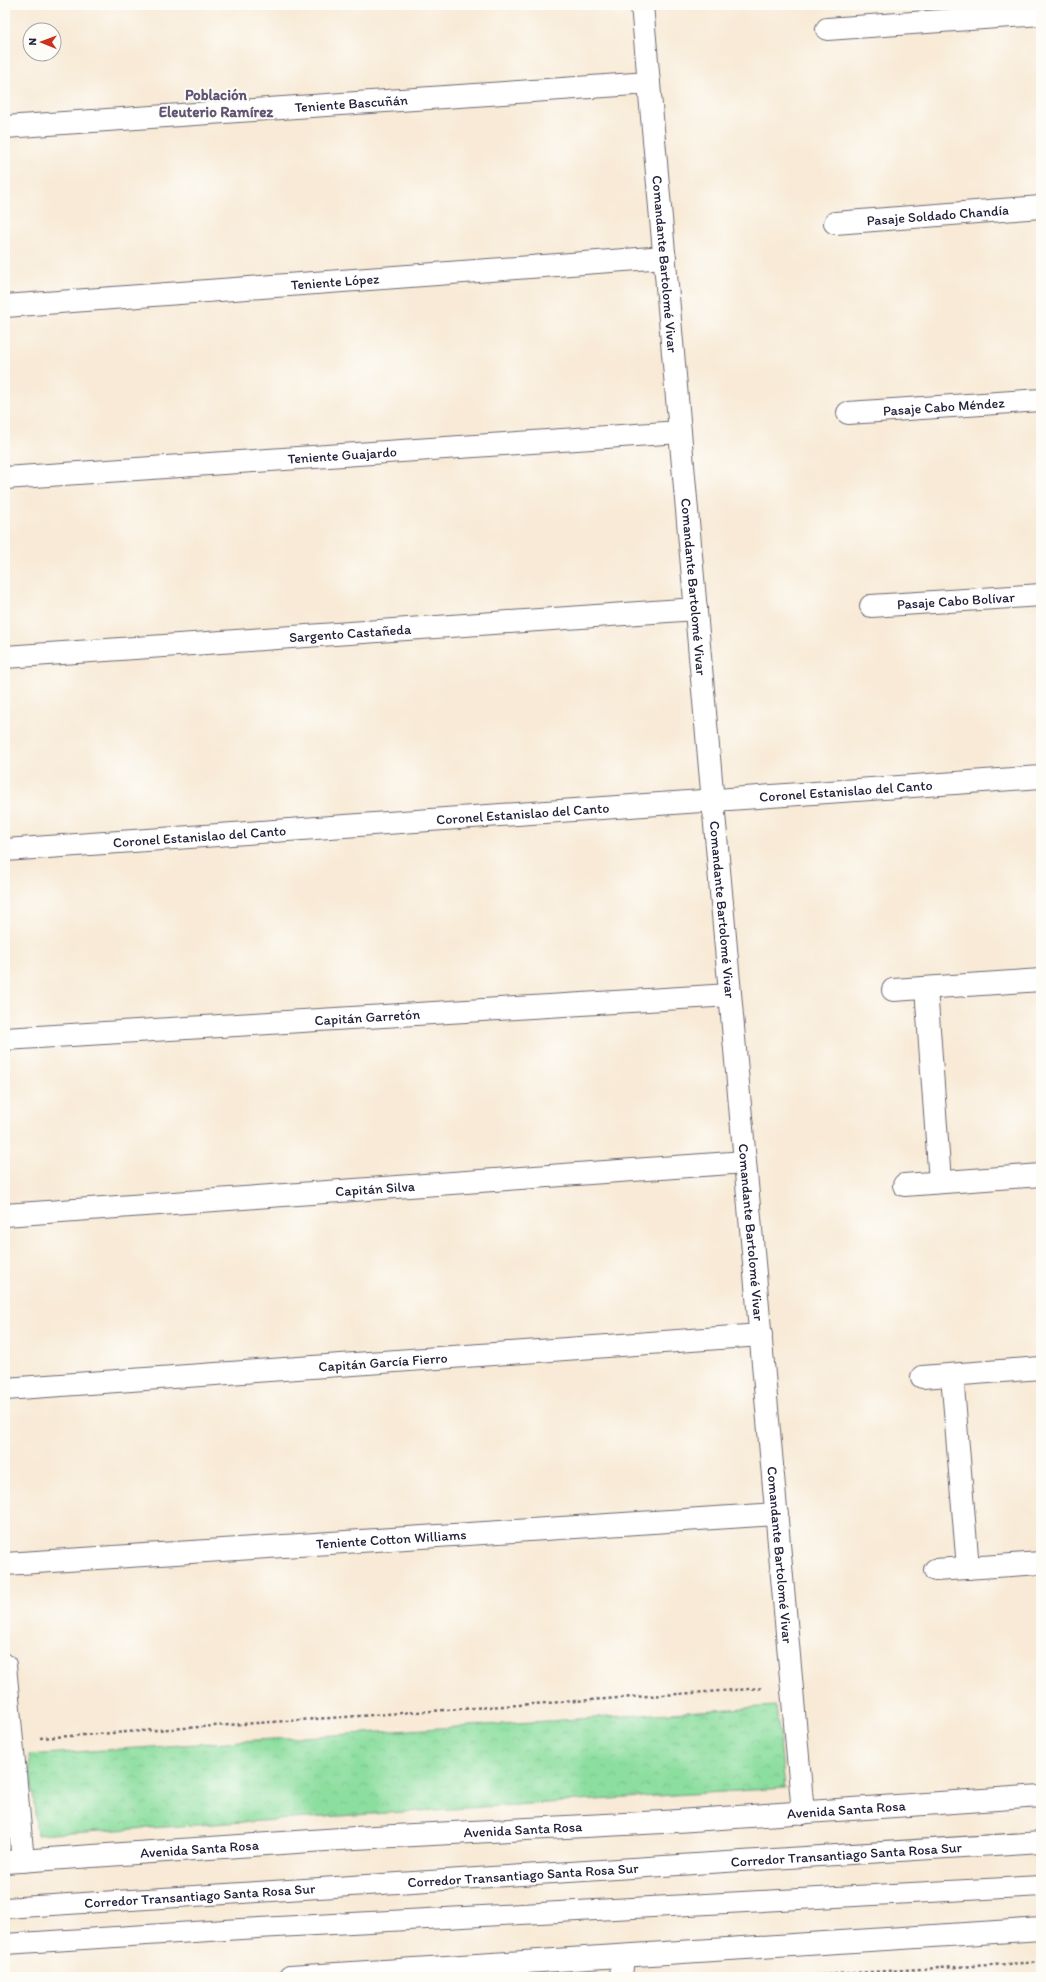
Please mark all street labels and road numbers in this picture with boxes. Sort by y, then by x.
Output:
street label: Teniente Bascuñán [294,91,408,116]
street label: Comandante Bartolomé Vivar [648,175,681,354]
street label: Pasaje Soldado Chandía [866,202,1010,230]
street label: Teniente López [290,270,381,294]
street label: Pasaje Cabo Méndez [882,394,1006,420]
street label: Teniente Guajardo [287,443,397,468]
street label: Comandante Bartolomé Vivar [677,497,710,677]
street label: Pasaje Cabo Bolívar [896,589,1016,613]
street label: Sargento Castañeda [289,621,413,646]
street label: Coronel Estanislao del Canto [759,777,933,806]
street label: Coronel Estanislao del Canto [436,799,610,829]
street label: Comandante Bartolomé Vivar [706,820,738,999]
street label: Coronel Estanislao del Canto [112,822,287,851]
street label: Capitán Garretón [314,1006,421,1029]
street label: Comandante Bartolomé Vivar [734,1143,767,1322]
street label: Capitán Silva [335,1178,416,1200]
street label: Capitán García Fierro [318,1349,448,1376]
street label: Comandante Bartolomé Vivar [763,1466,796,1645]
street label: Teniente Cotton Williams [315,1526,467,1553]
street label: Avenida Santa Rosa [786,1797,907,1822]
street label: Avenida Santa Rosa [463,1818,583,1841]
street label: Avenida Santa Rosa [140,1837,260,1862]
street label: Corredor Transantiago Santa Rosa Sur [730,1839,963,1871]
street label: Corredor Transantiago Santa Rosa Sur [407,1860,640,1891]
street label: Corredor Transantiago Santa Rosa Sur [84,1880,316,1912]

